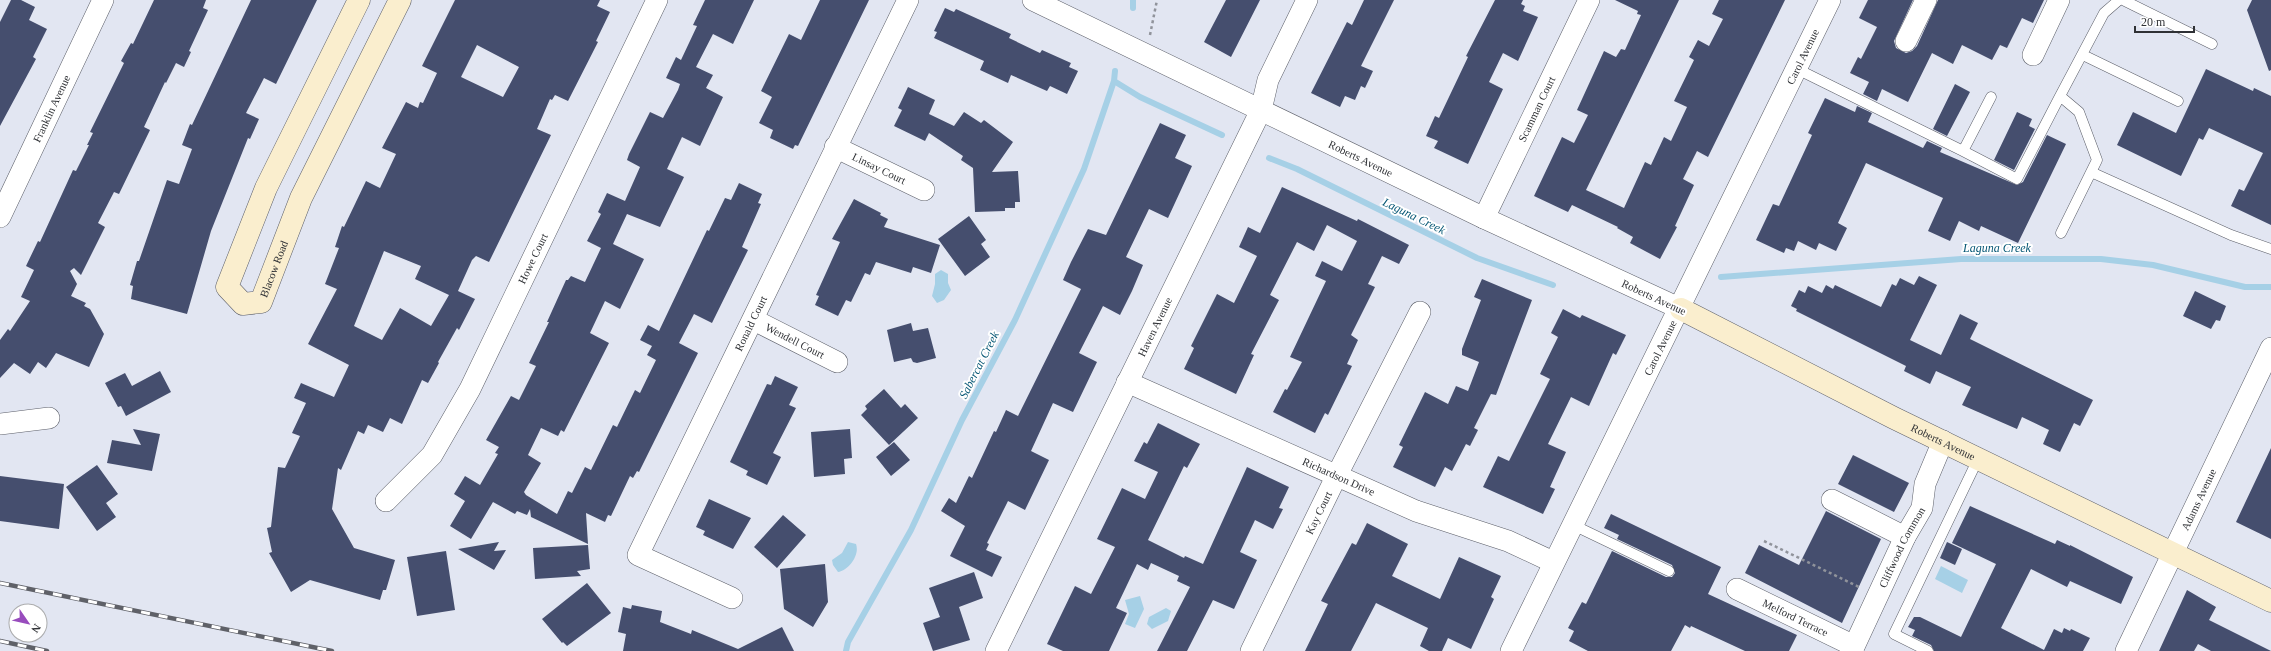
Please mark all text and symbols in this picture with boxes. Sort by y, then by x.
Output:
scale bar [2135,8,2194,34]
text: 20 m [2141,15,2166,29]
street label: Carol Avenue [1784,27,1821,86]
street label: Franklin Avenue [30,73,73,144]
street label: Scamman Court [1516,74,1557,144]
street label: Roberts Avenue [1327,138,1395,179]
street label: Linsay Court [850,150,908,186]
water label: Laguna Creek [1380,194,1448,237]
street label: Howe Court [516,232,550,285]
street label: Blacow Road [257,239,290,299]
water label: Laguna Creek [1962,241,2032,255]
street label: Roberts Avenue [1620,277,1688,317]
street label: Ronald Court [732,294,769,353]
street label: Haven Avenue [1135,295,1174,358]
street label: Carol Avenue [1641,318,1679,377]
street label: Wendell Court [764,321,826,361]
water label: Sabercat Creek [956,329,1002,401]
street label: Roberts Avenue [1909,421,1977,463]
street label: Richardson Drive [1301,455,1377,498]
street label: Adams Avenue [2179,467,2218,532]
street label: Kay Court [1303,489,1334,536]
street label: Cliffwood Common [1876,504,1927,590]
street label: Melford Terrace [1761,596,1830,639]
north arrow [8,603,48,643]
text: N [29,622,43,635]

